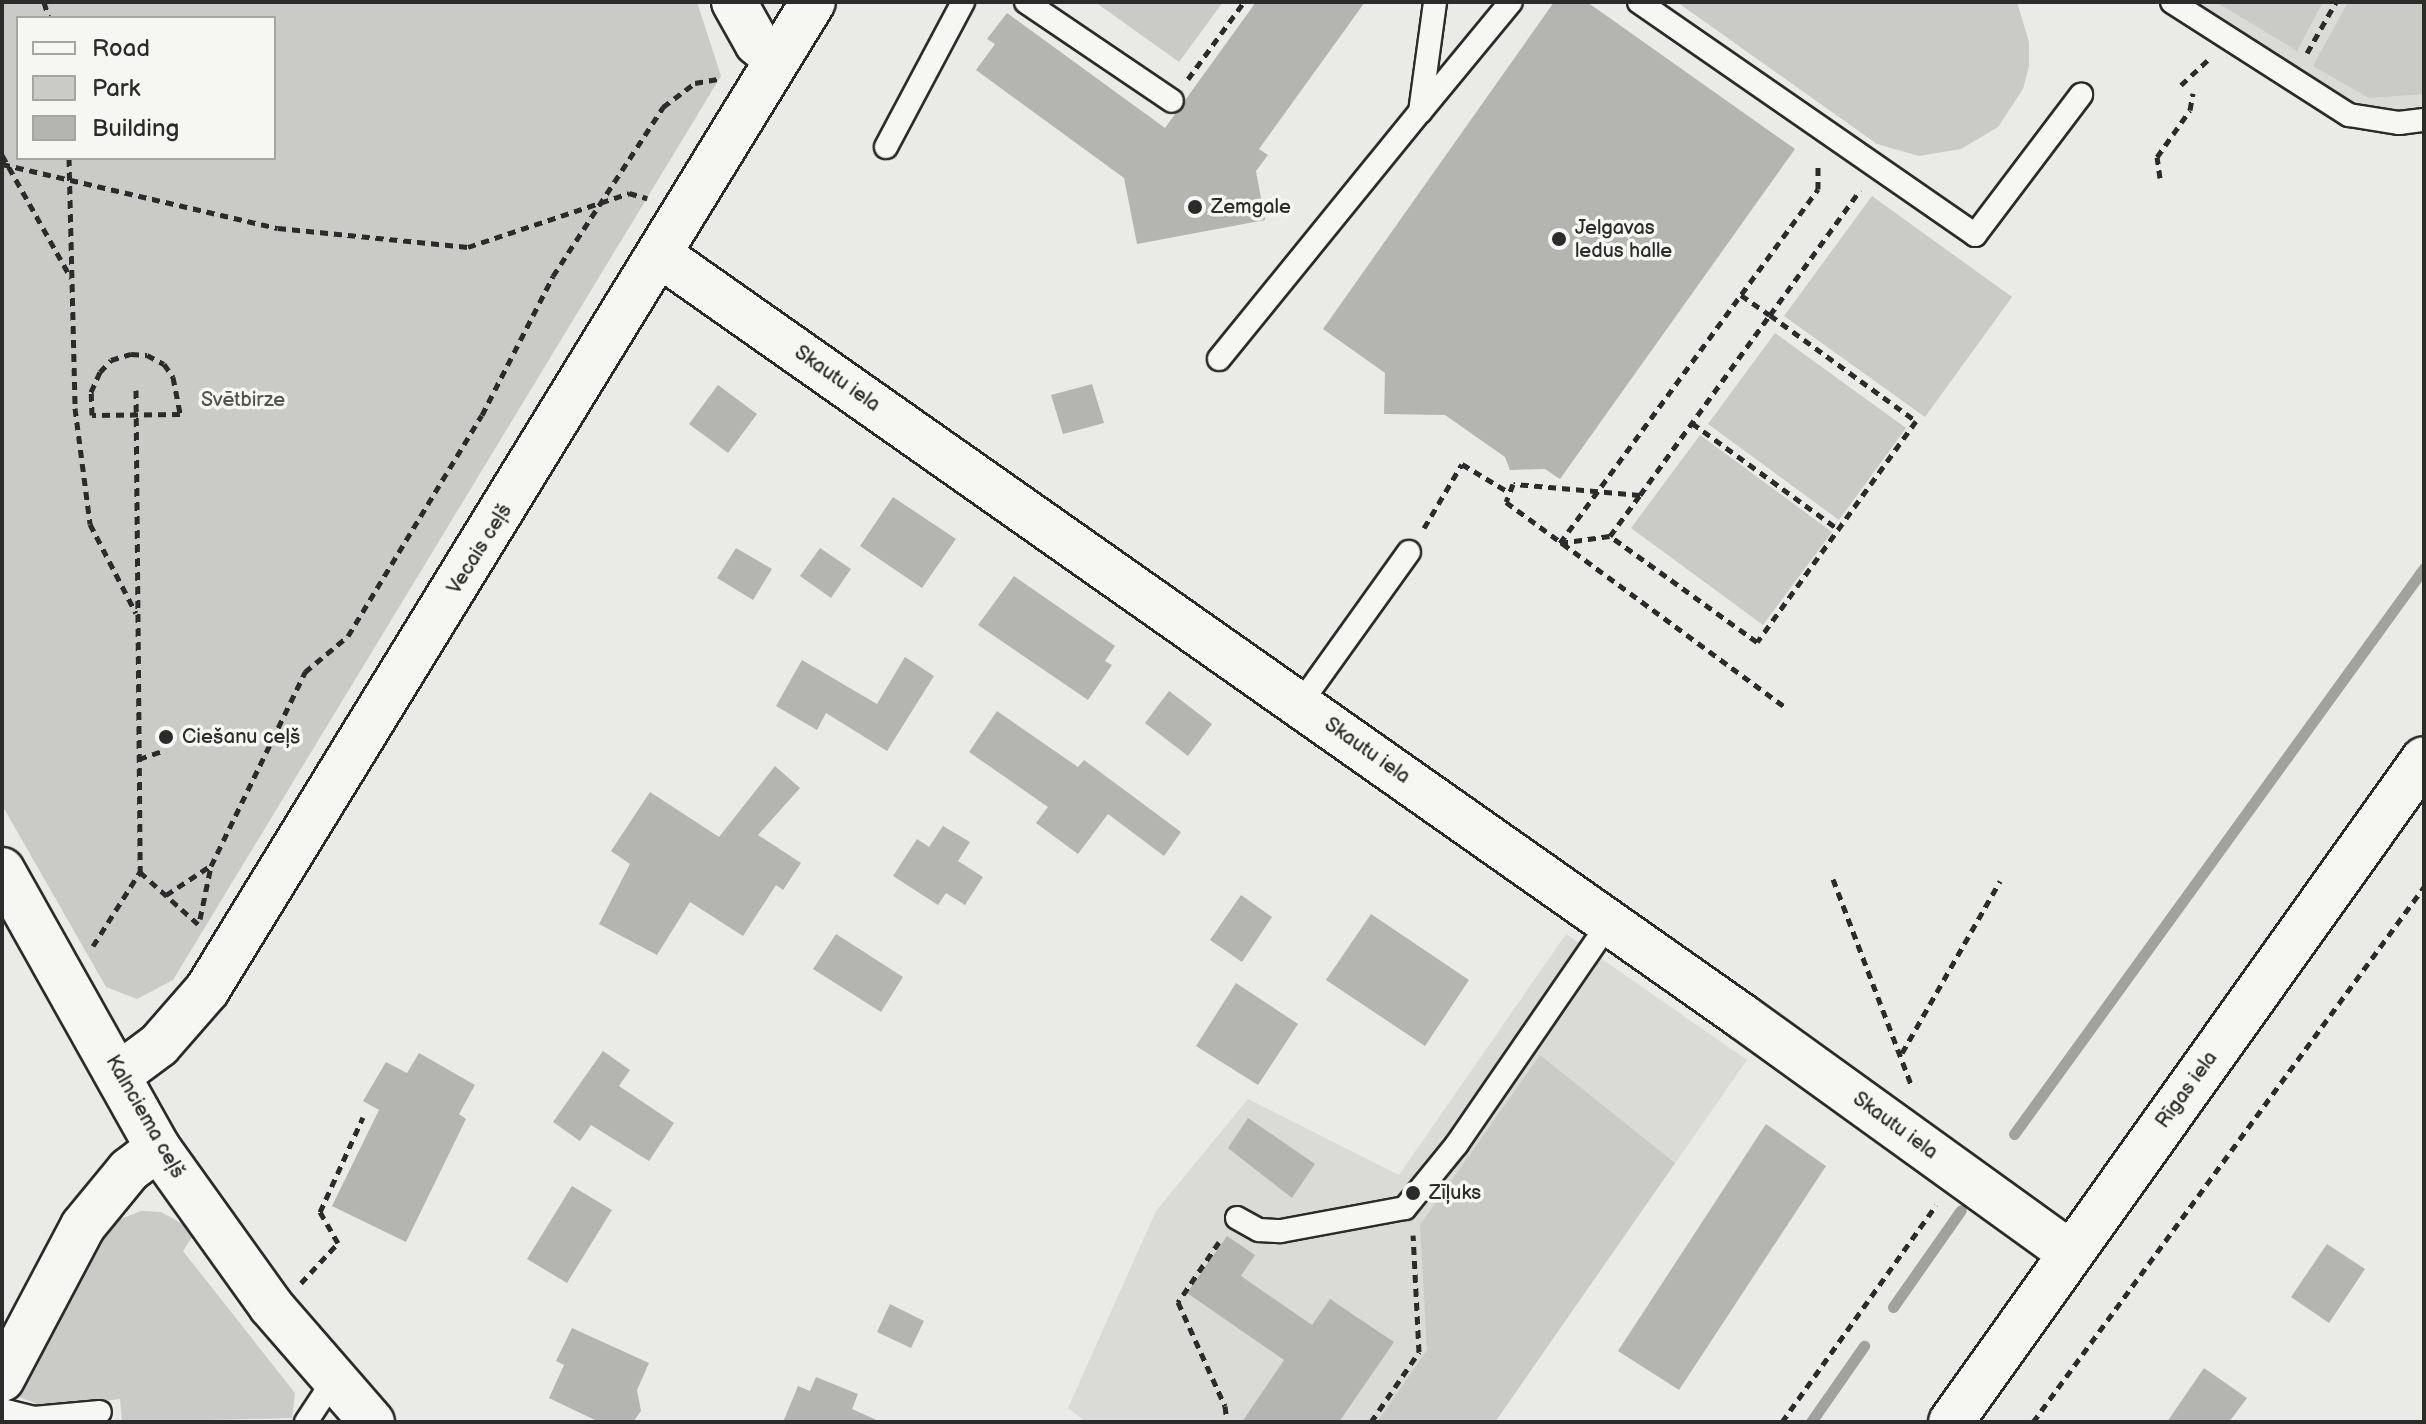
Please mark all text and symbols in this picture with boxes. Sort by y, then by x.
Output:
legend [16,16,276,160]
text: Road [92,34,150,63]
text: Park [92,74,140,103]
text: Building [92,114,179,143]
place label: Zemgale [1211,195,1291,219]
marker: Zemgale [1186,198,1204,216]
place label: Jelgavas ledus halle [1575,216,1672,263]
marker: Jelgavas ledus halle [1550,230,1568,248]
street label: Skautu iela [790,341,884,417]
park label: Svētbirze [201,388,285,412]
street label: Vecais ceļš [443,499,517,599]
street label: Skautu iela [1320,713,1414,789]
place label: Ciešanu ceļš [182,725,301,749]
marker: Ciešanu ceļš [157,728,175,746]
street label: Rīgas iela [2151,1047,2223,1133]
street label: Kalnciema ceļš [100,1051,190,1183]
street label: Skautu iela [1848,1087,1942,1165]
place label: Zīļuks [1429,1181,1481,1205]
marker: Zīļuks [1404,1184,1422,1202]

